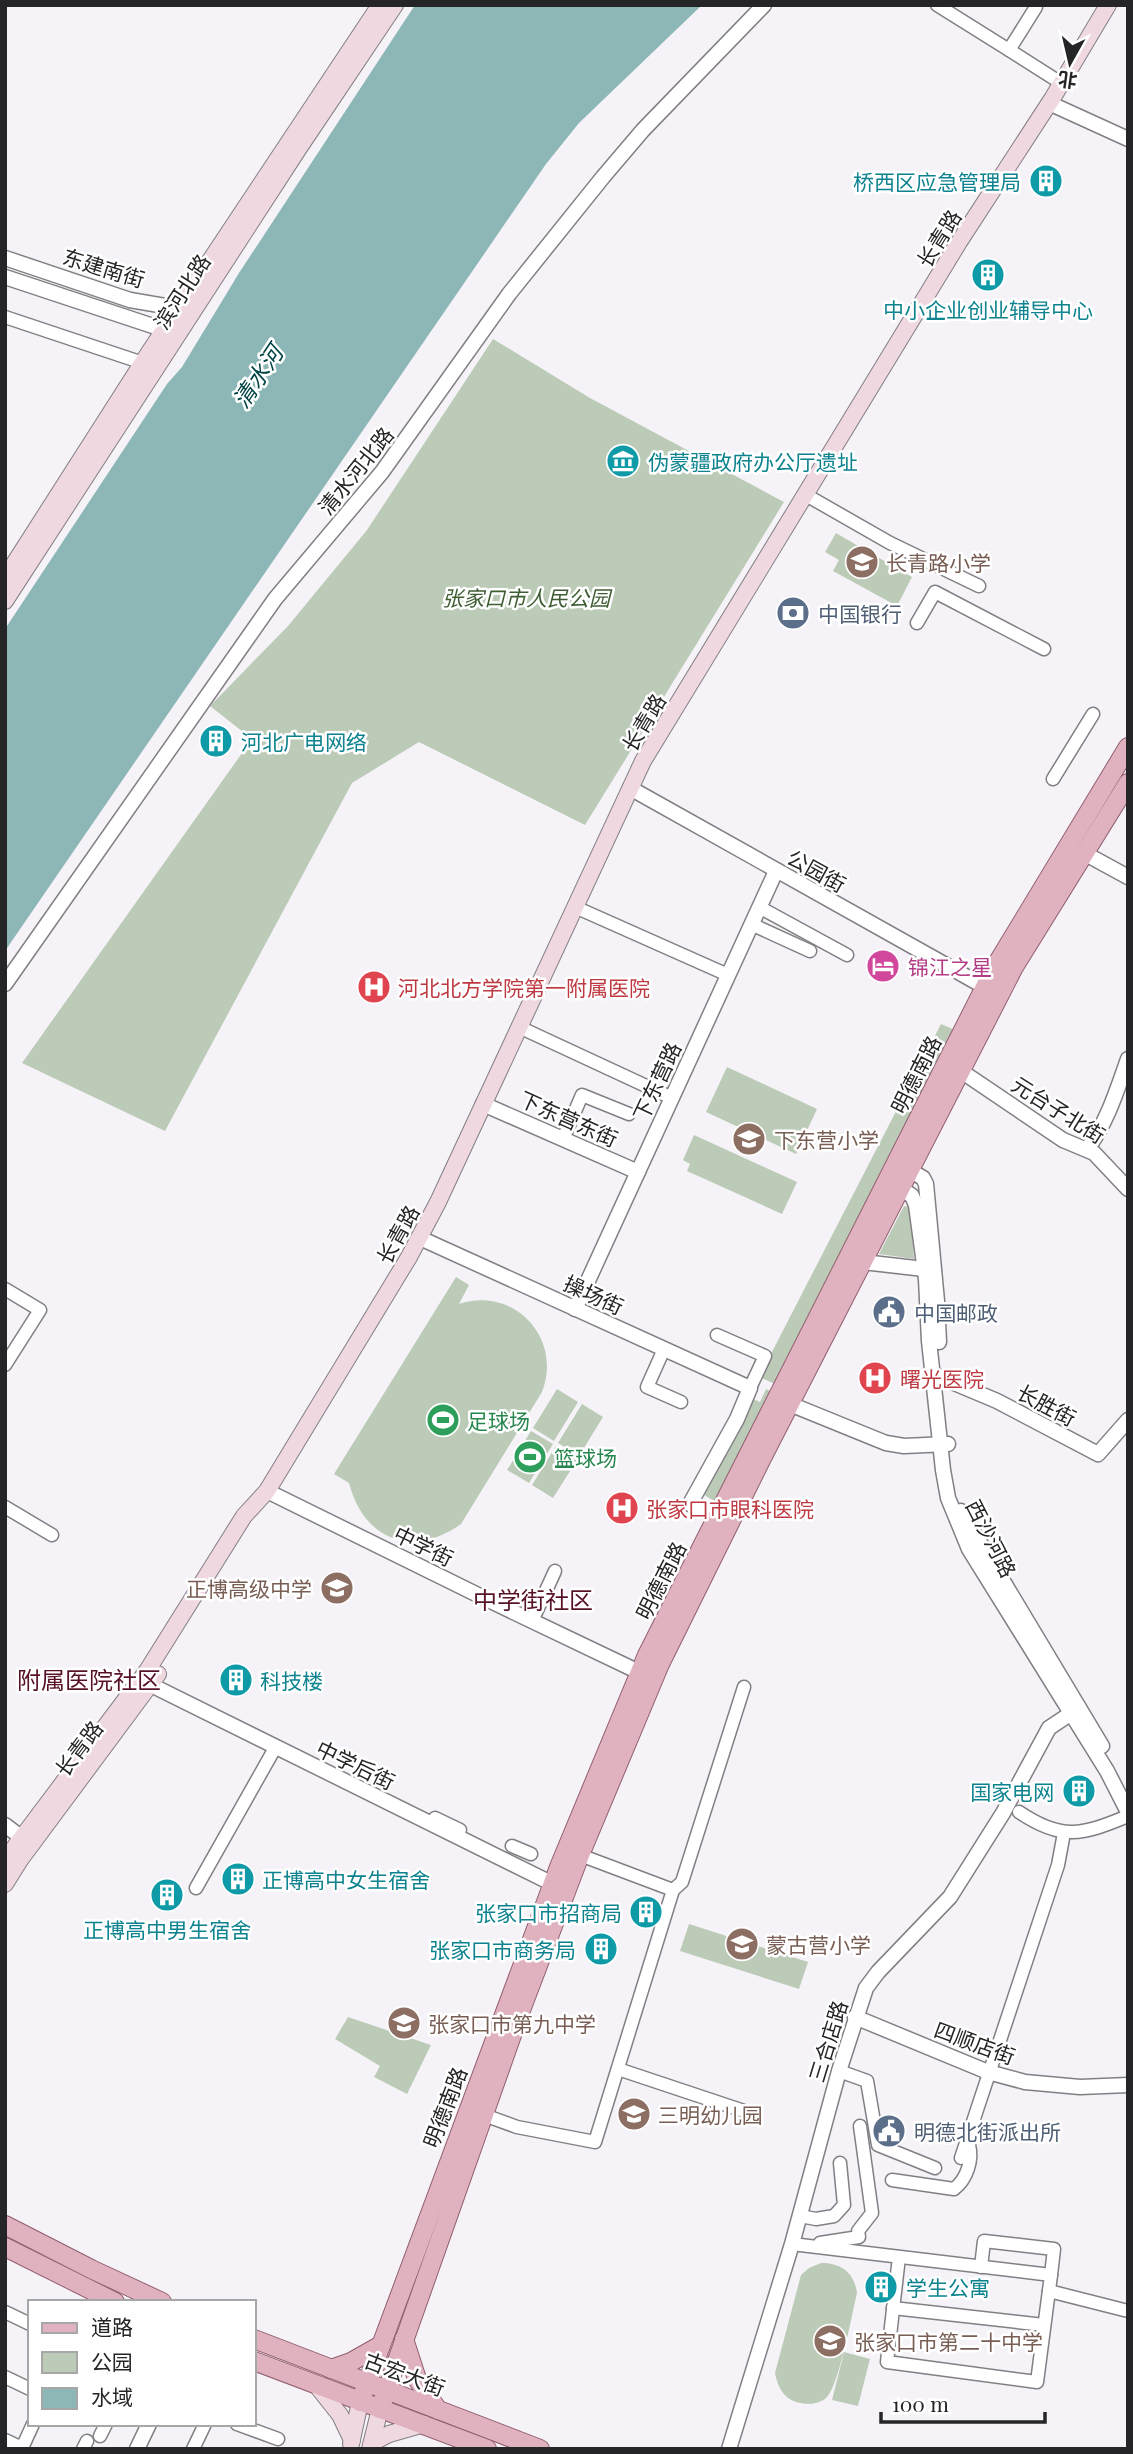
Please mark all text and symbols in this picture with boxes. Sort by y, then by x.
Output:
north arrow [1035,28,1105,98]
text: 北 [1056,67,1079,95]
building icon: 桥西区应急管理局 [1027,162,1065,200]
place label: 桥西区应急管理局 [853,167,1021,195]
street label: 长青路 [909,204,967,272]
street label: 东建南街 [60,241,148,293]
street label: 滨河北路 [146,248,216,334]
building icon: 中小企业创业辅导中心 [969,256,1007,294]
place label: 中小企业创业辅导中心 [883,295,1093,323]
water label: 清水河 [225,335,291,413]
street label: 清水河北路 [311,420,399,520]
museum icon: 伪蒙疆政府办公厅遗址 [604,442,642,480]
place label: 伪蒙疆政府办公厅遗址 [648,447,858,475]
school or university icon: 长青路小学 [843,543,881,581]
place label: 长青路小学 [886,548,991,576]
park label: 张家口市人民公园 [442,583,613,611]
bank icon: 中国银行 [774,594,812,632]
place label: 中国银行 [818,599,902,627]
street label: 长青路 [615,688,671,756]
building icon: 河北广电网络 [197,722,235,760]
place label: 河北广电网络 [241,727,367,755]
street label: 公园街 [783,842,851,898]
hotel icon: 锦江之星 [864,947,902,985]
place label: 锦江之星 [908,952,992,980]
hospital icon: 河北北方学院第一附属医院 [355,968,393,1006]
place label: 河北北方学院第一附属医院 [398,973,650,1001]
street label: 明德南路 [883,1030,947,1118]
street label: 下东营路 [626,1037,686,1125]
street label: 元台子北街 [1007,1069,1111,1149]
street label: 下东营东街 [515,1084,623,1152]
school or university icon: 下东营小学 [730,1120,768,1158]
place label: 下东营小学 [774,1125,879,1153]
street label: 长青路 [369,1200,425,1268]
street label: 操场街 [560,1268,628,1320]
public building icon: 中国邮政 [870,1293,908,1331]
place label: 中国邮政 [914,1298,998,1326]
hospital icon: 曙光医院 [856,1359,894,1397]
place label: 曙光医院 [900,1364,984,1392]
street label: 长胜街 [1013,1377,1081,1431]
sports icon: 足球场 [424,1401,462,1439]
place label: 足球场 [467,1406,530,1434]
sports icon: 篮球场 [511,1438,549,1476]
place label: 篮球场 [554,1443,617,1471]
hospital icon: 张家口市眼科医院 [603,1489,641,1527]
place label: 张家口市眼科医院 [646,1494,814,1522]
street label: 西沙河路 [960,1494,1024,1582]
street label: 中学街 [390,1519,458,1571]
street label: 明德南路 [628,1536,692,1624]
school or university icon: 正博高级中学 [318,1569,356,1607]
place label: 正博高级中学 [186,1574,312,1602]
district label: 中学街社区 [473,1583,593,1615]
building icon: 科技楼 [217,1661,255,1699]
district label: 附属医院社区 [17,1663,161,1695]
place label: 科技楼 [260,1666,323,1694]
street label: 长青路 [48,1714,108,1782]
street label: 中学后街 [312,1733,400,1795]
building icon: 国家电网 [1060,1772,1098,1810]
place label: 国家电网 [970,1777,1054,1805]
building icon: 正博高中女生宿舍 [219,1860,257,1898]
place label: 正博高中女生宿舍 [262,1865,430,1893]
building icon: 正博高中男生宿舍 [148,1876,186,1914]
building icon: 张家口市招商局 [627,1893,665,1931]
place label: 张家口市招商局 [475,1898,622,1926]
place label: 正博高中男生宿舍 [83,1915,251,1943]
school or university icon: 蒙古营小学 [723,1925,761,1963]
building icon: 张家口市商务局 [582,1930,620,1968]
place label: 蒙古营小学 [766,1930,871,1958]
place label: 张家口市商务局 [429,1935,576,1963]
street label: 三合店路 [801,1997,853,2085]
school or university icon: 张家口市第九中学 [385,2004,423,2042]
place label: 张家口市第九中学 [428,2009,596,2037]
street label: 四顺店街 [931,2014,1019,2070]
street label: 明德南路 [416,2063,472,2151]
school or university icon: 三明幼儿园 [615,2095,653,2133]
place label: 三明幼儿园 [658,2100,763,2128]
public building icon: 明德北街派出所 [870,2112,908,2150]
place label: 明德北街派出所 [914,2117,1061,2145]
building icon: 学生公寓 [862,2268,900,2306]
place label: 学生公寓 [906,2273,990,2301]
legend [28,2300,256,2426]
text: 道路 [91,2312,133,2340]
school or university icon: 张家口市第二十中学 [811,2322,849,2360]
place label: 张家口市第二十中学 [854,2327,1043,2355]
street label: 古宏大街 [361,2345,449,2401]
text: 公园 [91,2347,133,2375]
scale bar [881,2380,1046,2424]
text: 水域 [91,2382,133,2410]
text: 100 m [892,2389,949,2417]

